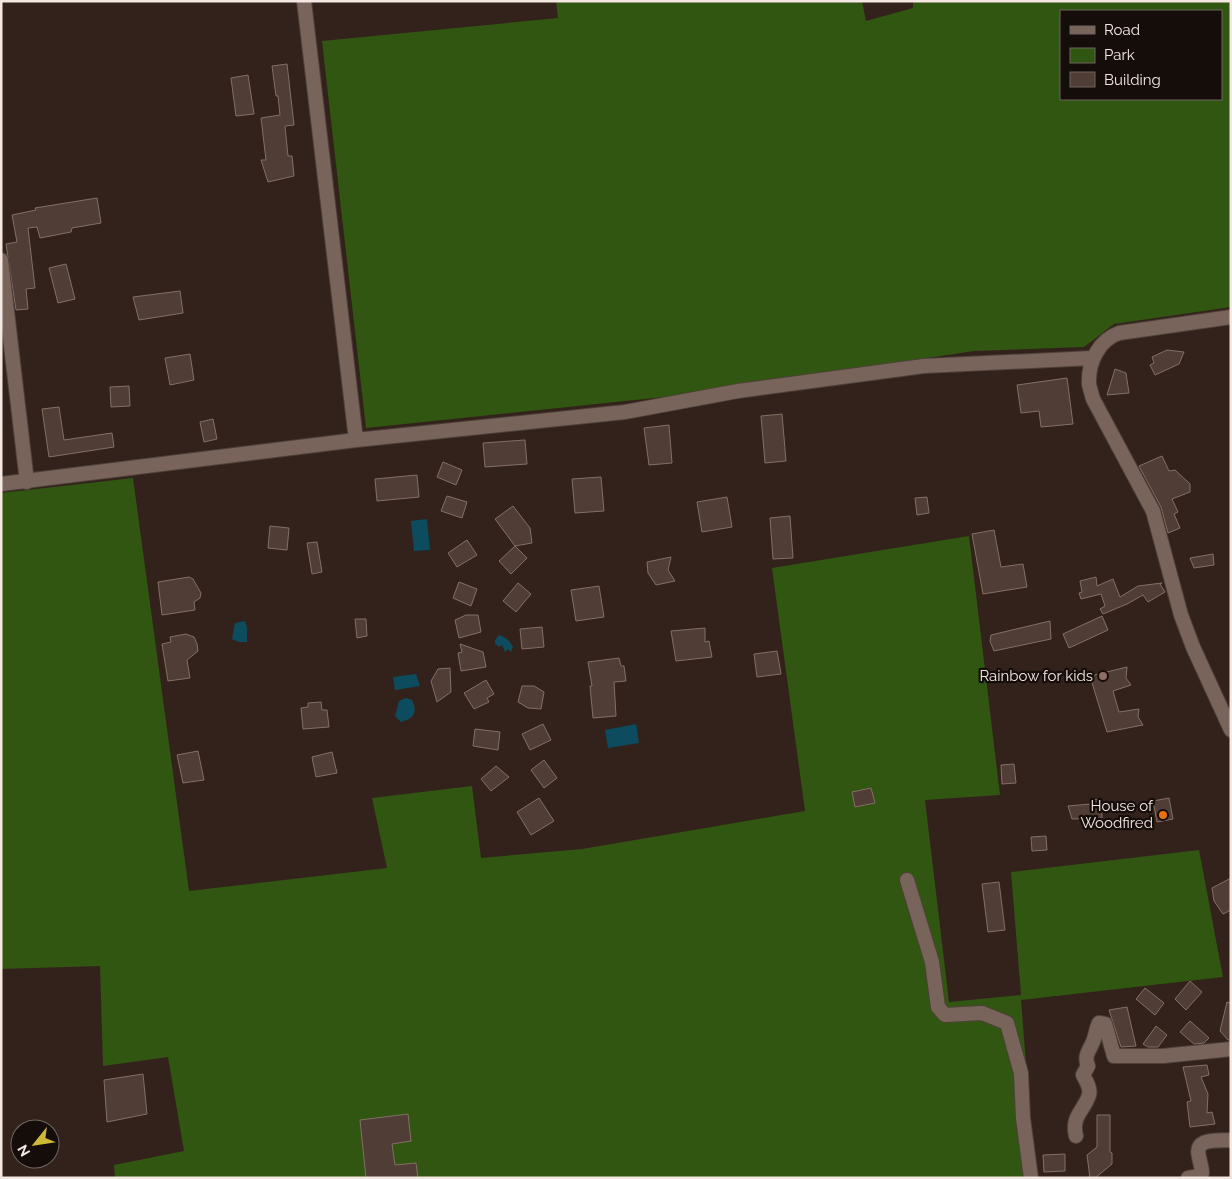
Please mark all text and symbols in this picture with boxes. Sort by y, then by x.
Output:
legend [1060,10,1222,100]
text: Road [1104,21,1140,39]
text: Park [1104,46,1135,64]
text: Building [1104,71,1161,89]
place label: Rainbow for kids [979,667,1093,685]
marker: Rainbow for kids [1097,670,1109,682]
place label: House of Woodfired [1080,797,1154,832]
marker: House of Woodfired [1157,809,1169,821]
north arrow [10,1119,60,1169]
text: N [14,1142,33,1159]

